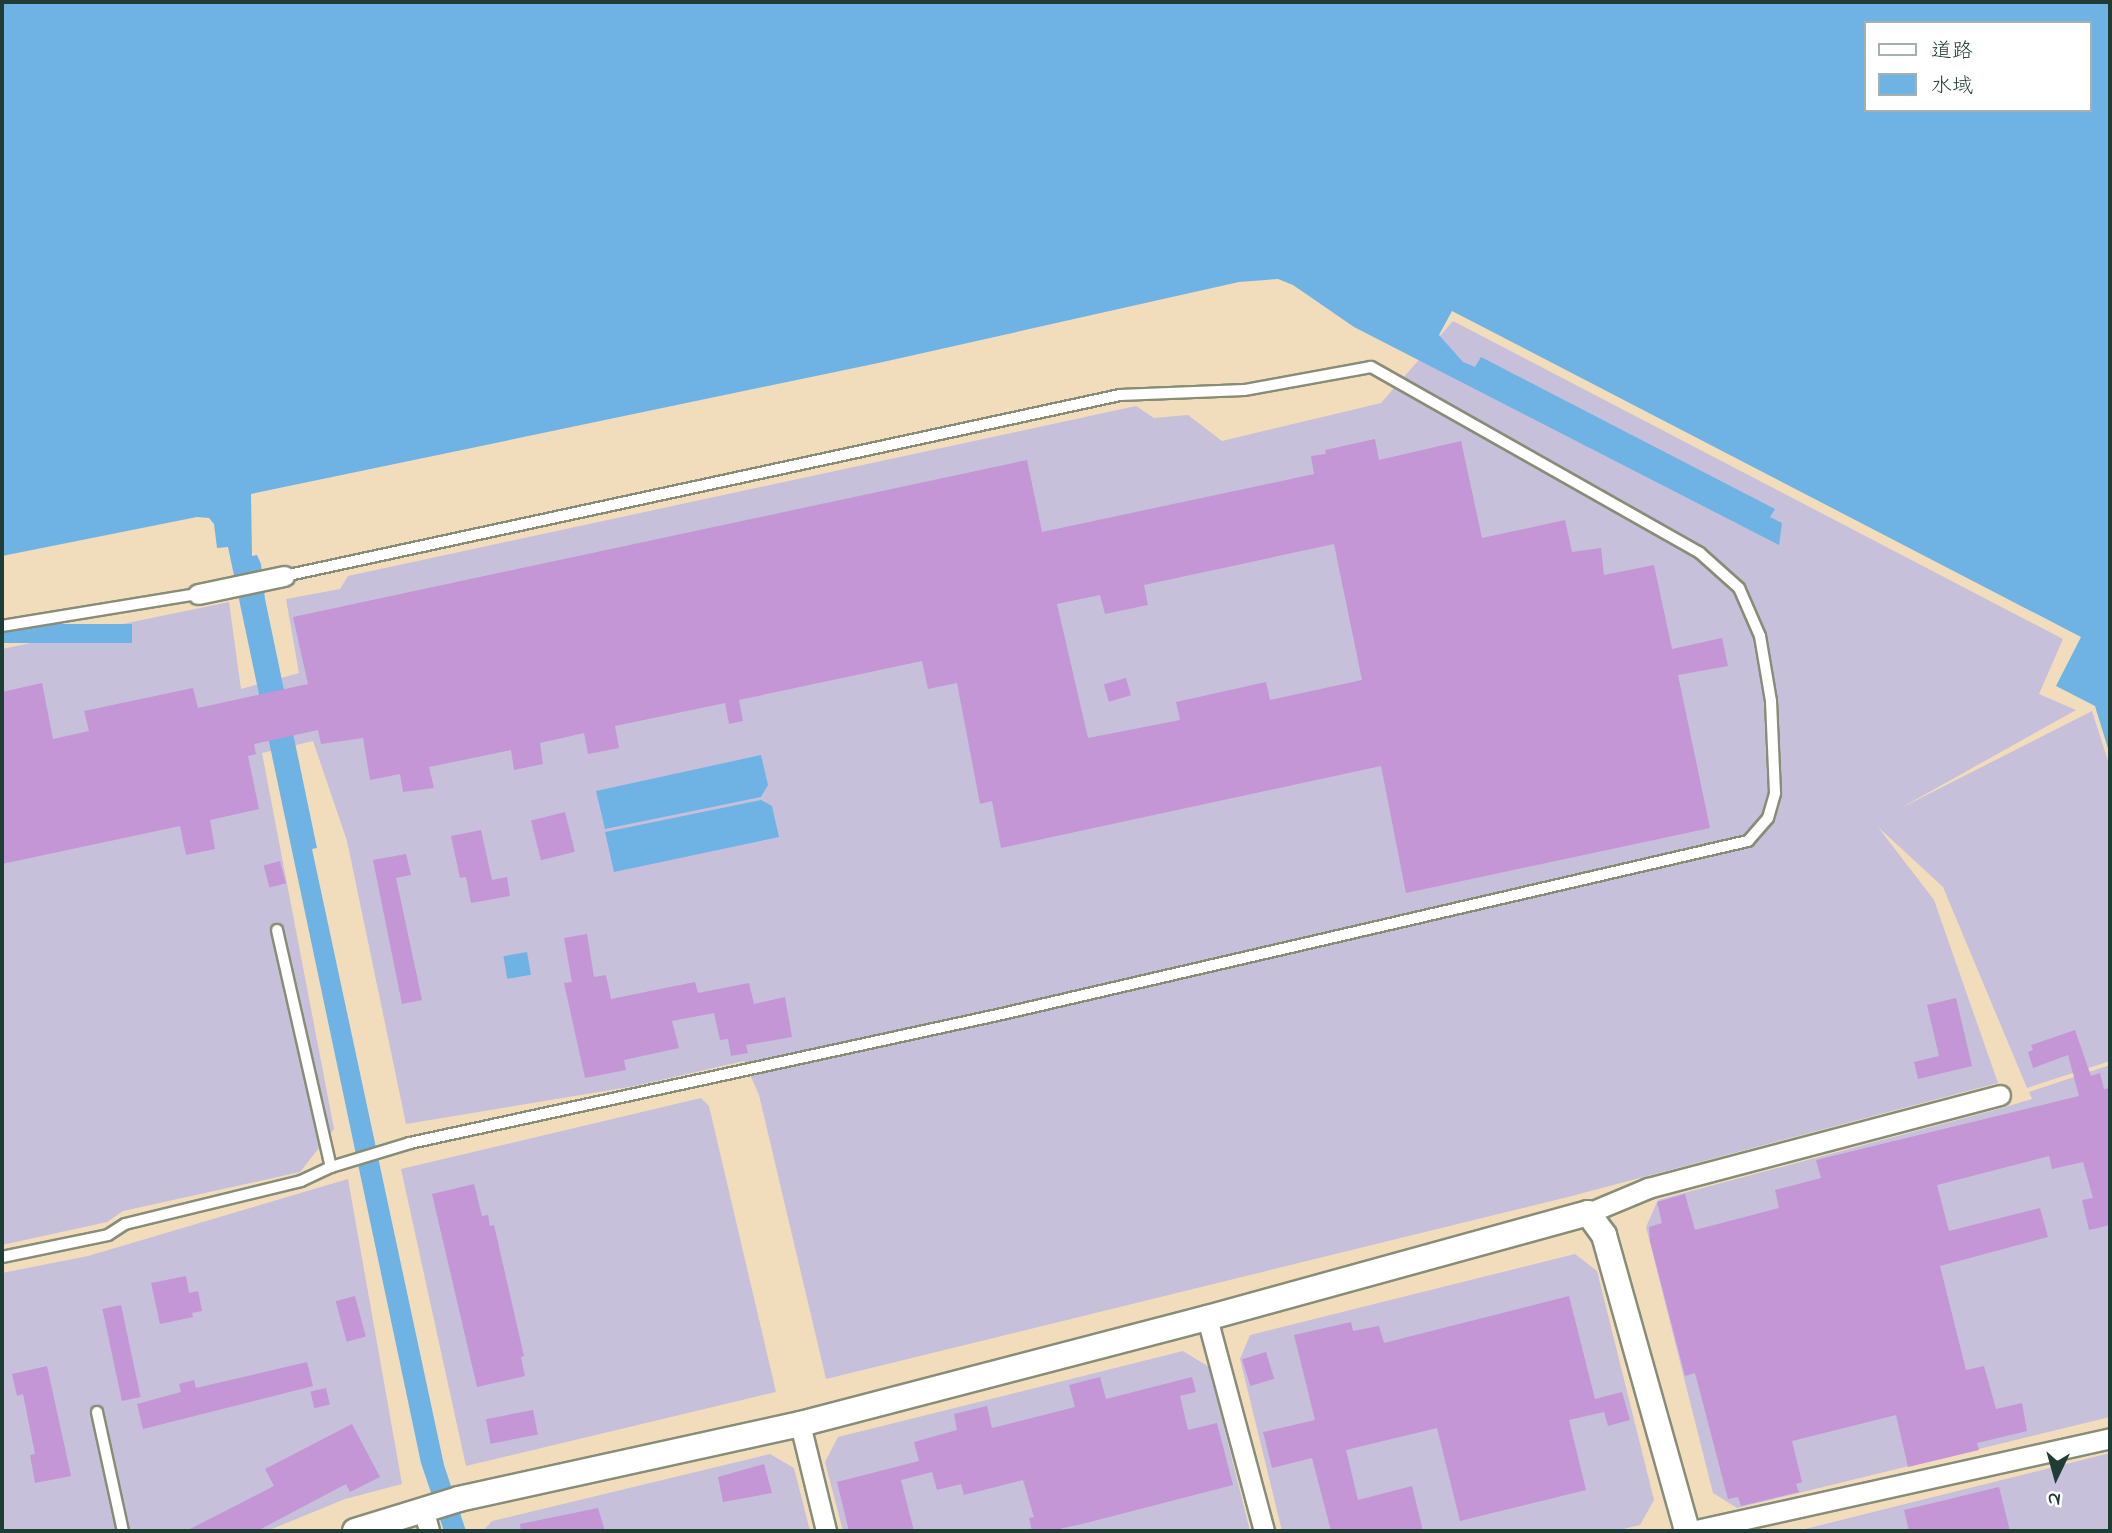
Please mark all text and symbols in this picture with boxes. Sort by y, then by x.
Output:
legend [1864,21,2091,112]
text: 道路 [1931,37,1973,67]
text: 水域 [1931,72,1973,102]
north arrow [2021,1442,2091,1512]
text: N [2047,1484,2062,1512]

